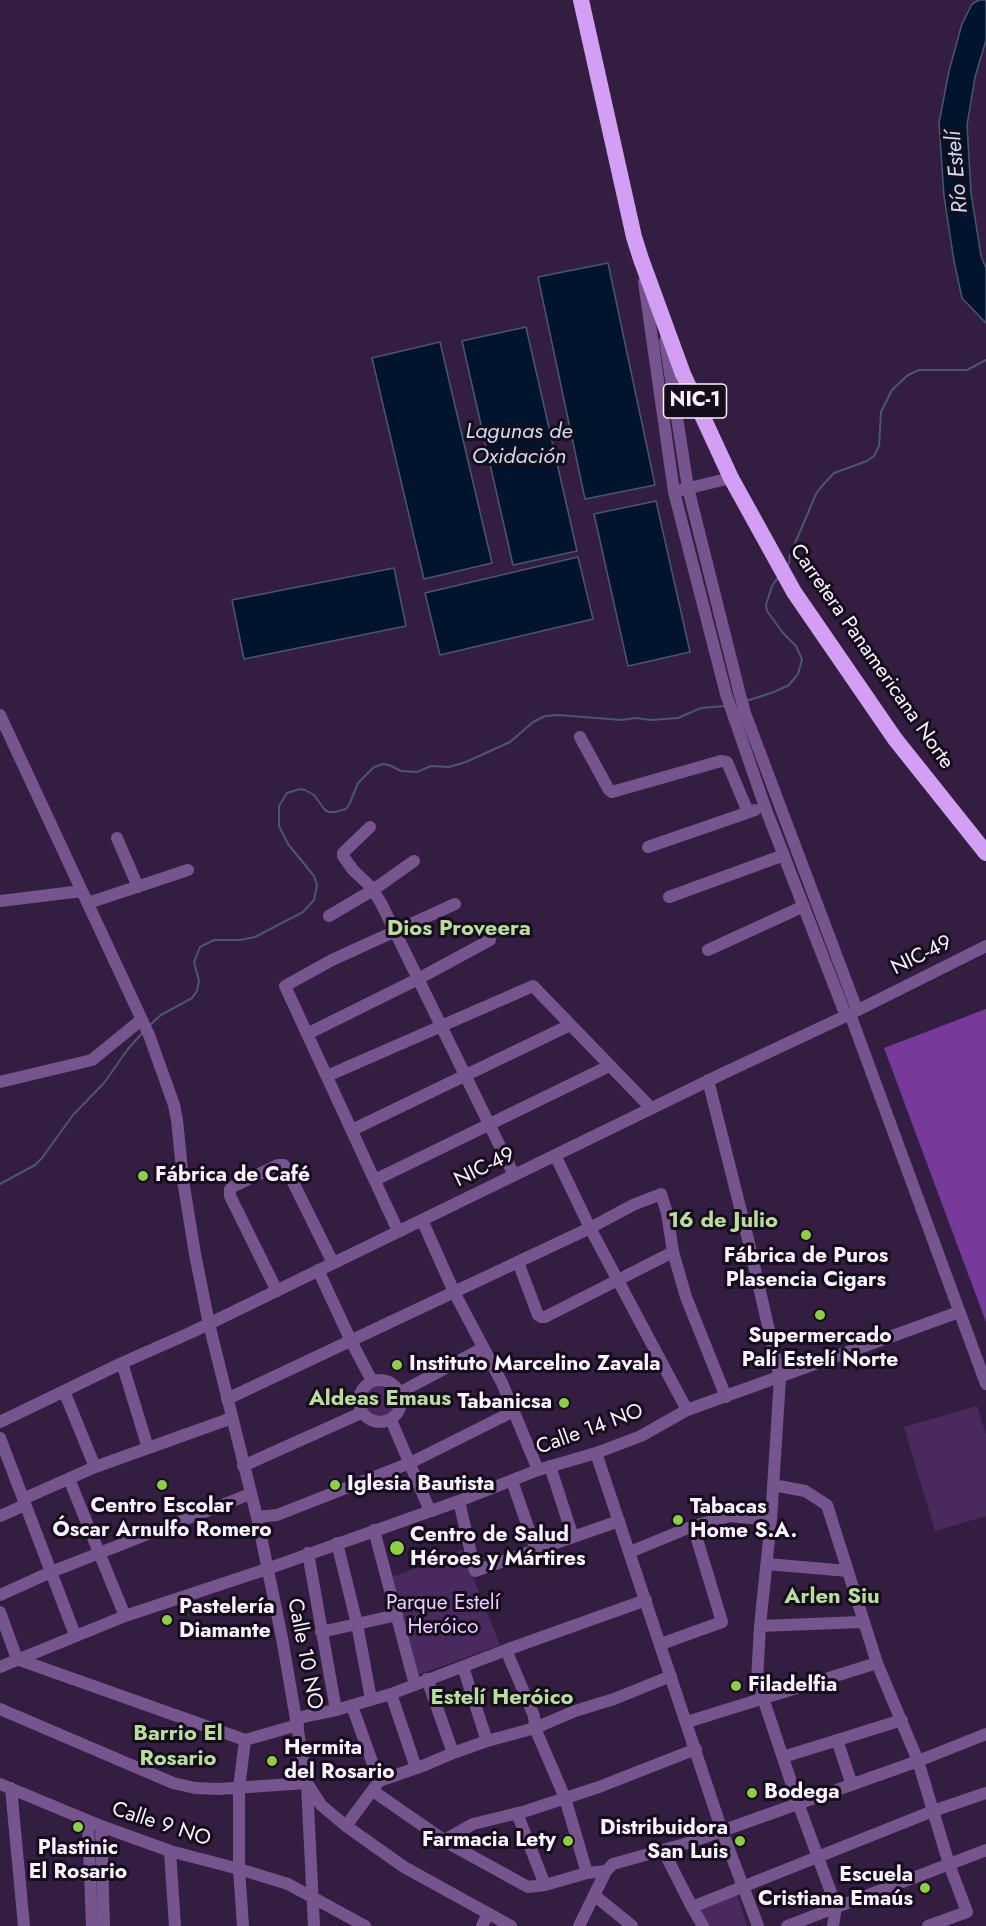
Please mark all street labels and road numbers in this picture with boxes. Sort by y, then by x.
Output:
road number: NIC-1 [664,384,726,418]
street label: Carretera Panamericana Norte [783,540,959,774]
street label: NIC-49 [887,931,957,981]
street label: NIC-49 [450,1143,520,1193]
street label: Calle 14 NO [533,1399,647,1461]
street label: Calle 10 NO [281,1596,327,1712]
street label: Calle 9 NO [108,1797,214,1853]

